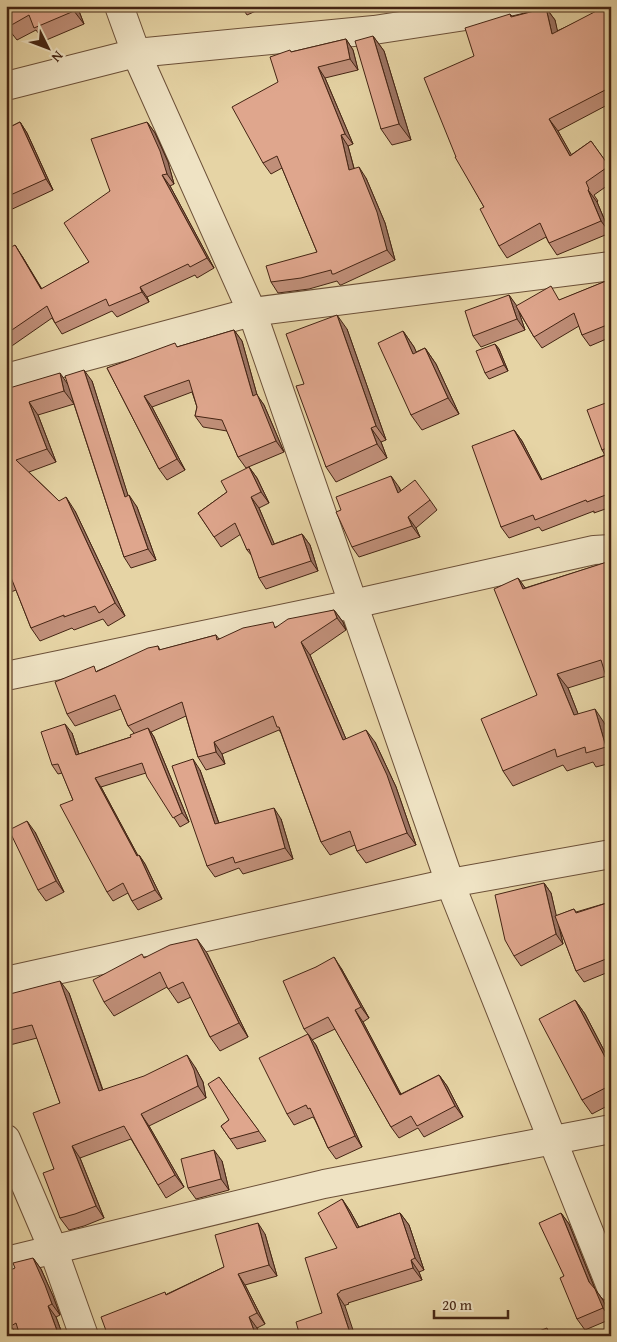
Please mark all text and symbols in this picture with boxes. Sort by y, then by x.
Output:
north arrow [22,22,72,72]
text: N [47,47,68,67]
scale bar [434,1287,508,1319]
text: 20 m [442,1294,473,1315]

